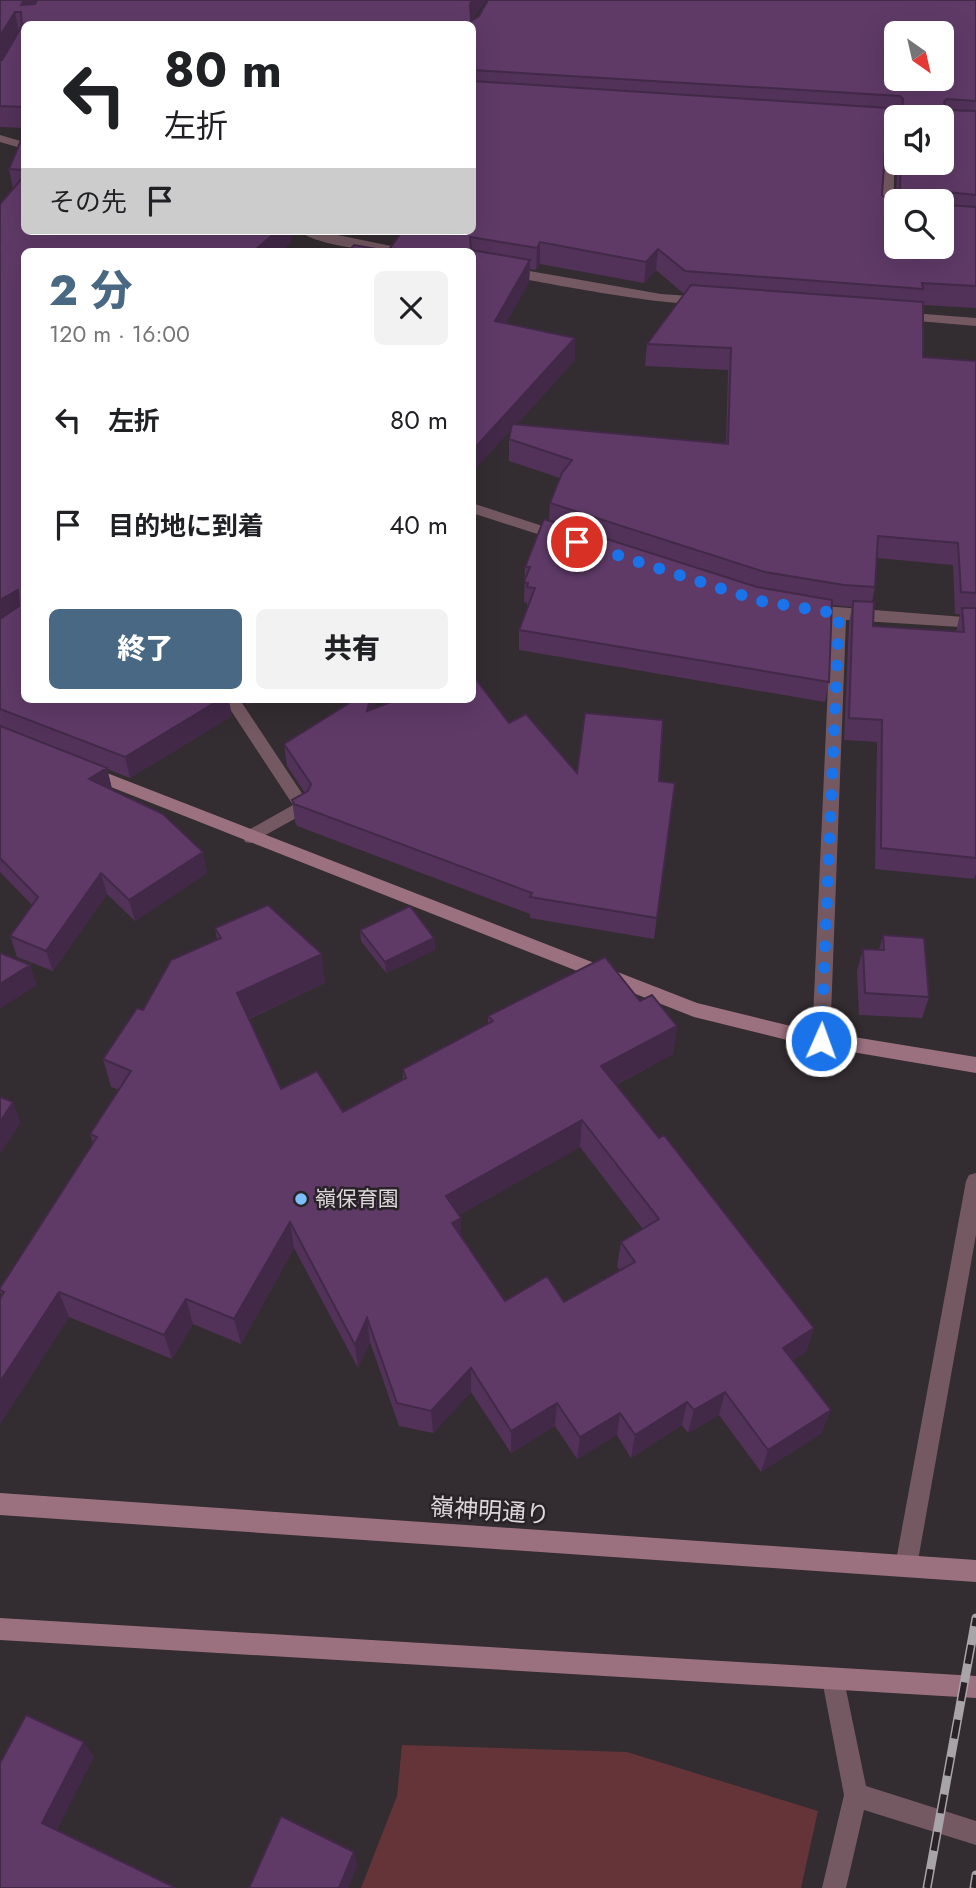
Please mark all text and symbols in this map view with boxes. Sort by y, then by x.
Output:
north arrow [884,21,954,91]
map controls [884,21,954,259]
text: 80 m [164,35,282,105]
icon: left [49,49,140,140]
text: 左折 [164,103,228,149]
button: sound [884,105,954,175]
icon: arrive [141,182,179,220]
text: その先 [49,183,127,221]
button: search [884,189,954,259]
text: 2 分 [49,260,132,321]
button: close [374,271,448,345]
text: 120 m · 16:00 [49,317,190,351]
icon: left [49,401,87,439]
text: 80 m [390,401,448,439]
text: 左折 [108,402,160,440]
icon: arrive [49,506,87,544]
text: 40 m [389,506,448,544]
text: 目的地に到着 [108,507,264,545]
pin [547,512,607,572]
icon: arrive [558,523,596,561]
button: 終了 [49,609,242,689]
button: 共有 [256,609,448,689]
position arrow [784,1004,858,1078]
place label: 嶺保育園 [315,1184,399,1214]
marker: 嶺保育園 [293,1191,309,1207]
street label: 嶺神明通り [429,1489,551,1532]

